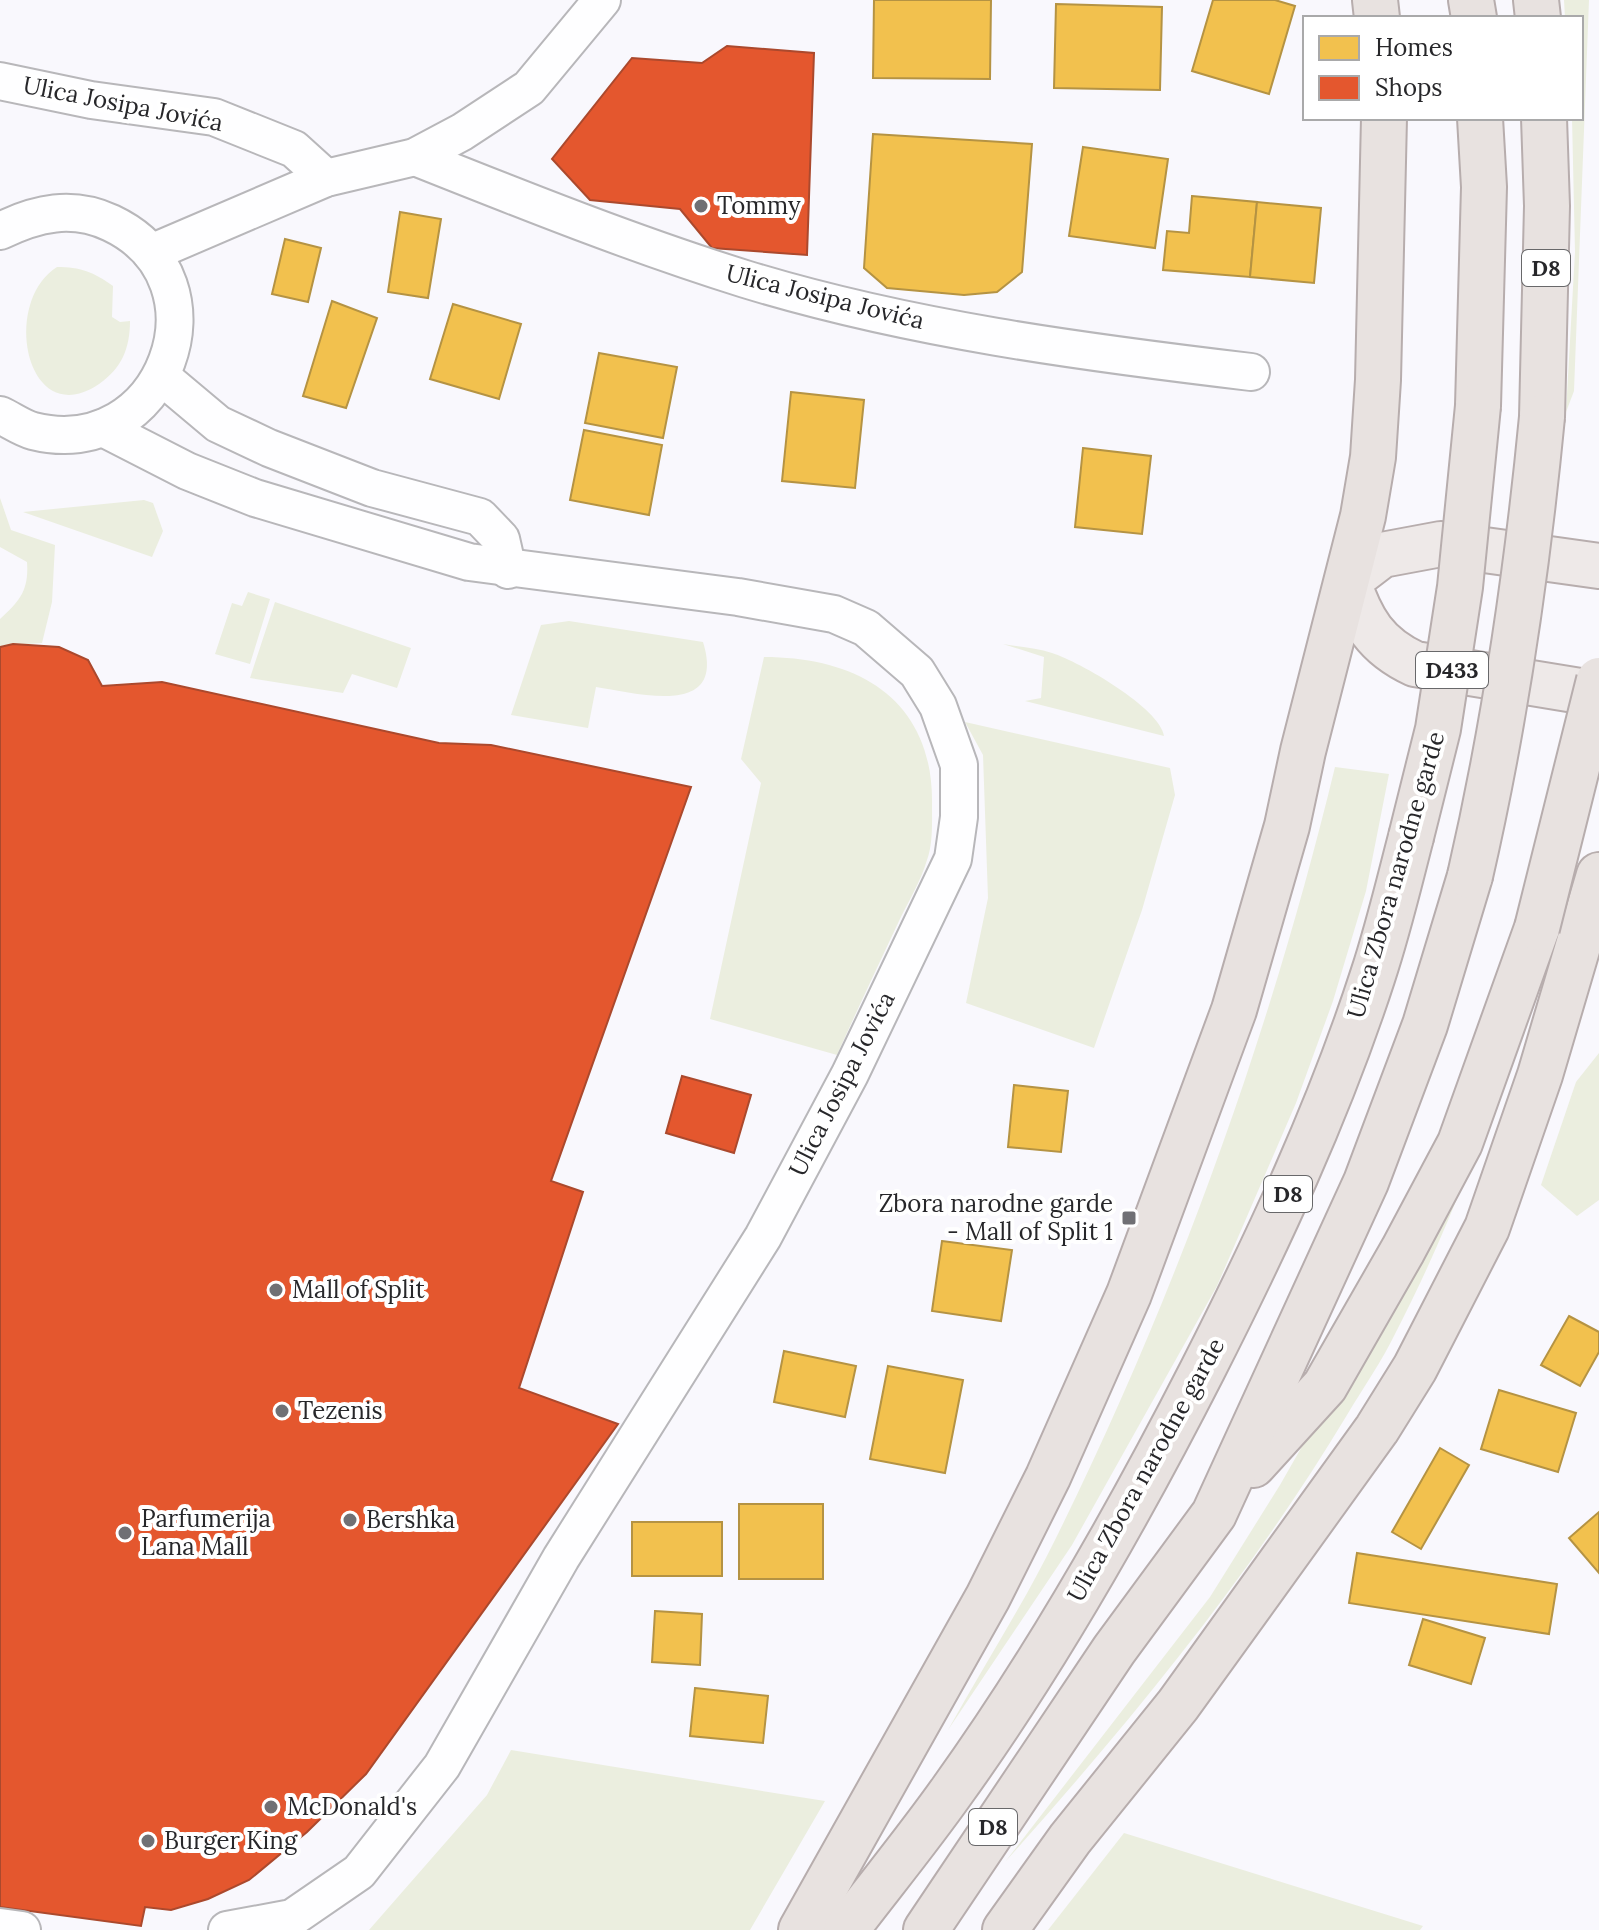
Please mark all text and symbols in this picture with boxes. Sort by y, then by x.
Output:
legend [1303,16,1583,120]
text: Homes [1375,32,1453,63]
street label: Ulica Josipa Jovića [20,69,226,138]
text: Shops [1375,72,1442,103]
place label: Tommy [717,190,801,221]
marker: Tommy [692,197,710,215]
road number: D8 [1522,250,1570,286]
street label: Ulica Josipa Jovića [723,257,927,336]
road number: D433 [1416,652,1488,688]
street label: Ulica Zbora narodne garde [1340,728,1451,1022]
street label: Ulica Josipa Jovića [782,986,901,1181]
road number: D8 [1264,1176,1312,1212]
place label: Zbora narodne garde - Mall of Split 1 [879,1188,1113,1247]
marker: Zbora narodne garde - Mall of Split 1 [1120,1209,1138,1227]
place label: Mall of Split [292,1274,426,1305]
marker: Mall of Split [267,1281,285,1299]
street label: Ulica Zbora narodne garde [1060,1332,1231,1607]
place label: Tezenis [298,1395,383,1426]
marker: Tezenis [273,1402,291,1420]
place label: Parfumerija Lana Mall [141,1503,271,1562]
place label: Bershka [366,1504,455,1535]
marker: Bershka [341,1511,359,1529]
marker: Parfumerija Lana Mall [116,1524,134,1542]
place label: McDonald's [287,1791,417,1822]
marker: McDonald's [262,1798,280,1816]
road number: D8 [969,1809,1017,1845]
place label: Burger King [164,1825,298,1856]
marker: Burger King [139,1832,157,1850]

